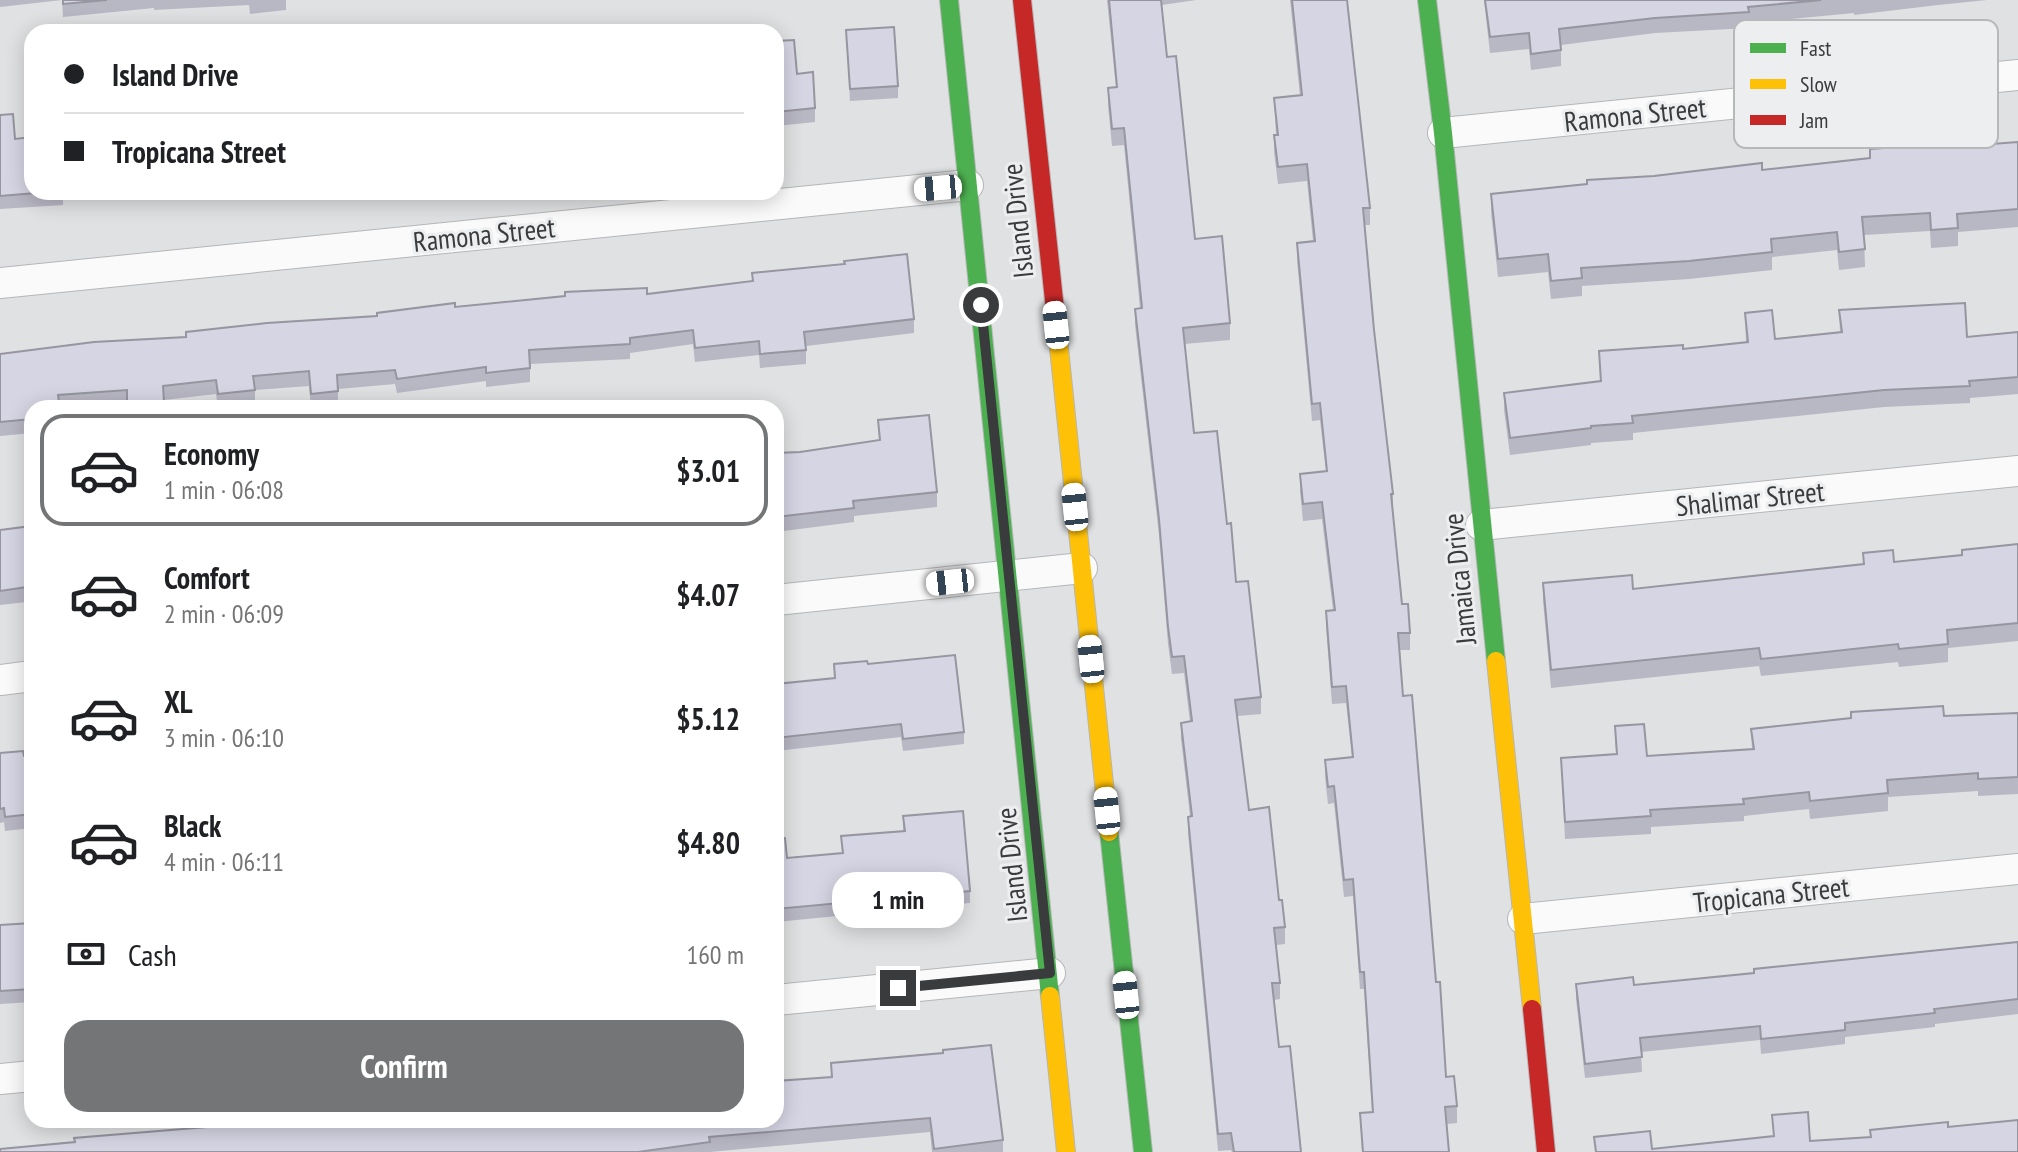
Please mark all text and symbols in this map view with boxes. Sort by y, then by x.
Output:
legend [1734,20,1998,148]
text: Fast [1800,34,1831,62]
text: Island Drive [112,55,239,94]
text: Slow [1800,70,1837,98]
street label: Ramona Street [1562,88,1708,140]
text: Jam [1799,106,1828,134]
text: Tropicana Street [112,132,286,171]
street label: Island Drive [993,162,1041,280]
car [913,174,963,202]
street label: Ramona Street [411,208,557,260]
route start [963,287,999,323]
car [1042,300,1070,350]
icon: car [68,434,140,506]
text: Economy [164,434,259,473]
text: $3.01 [676,451,740,490]
street label: Shalimar Street [1674,472,1826,524]
text: 1 min · 06:08 [164,473,284,506]
car [1061,482,1089,532]
street label: Jamaica Drive [1434,512,1484,647]
icon: car [68,558,140,630]
text: Comfort [164,558,250,597]
car [925,568,975,596]
text: $4.07 [676,575,740,614]
text: 2 min · 06:09 [164,597,284,630]
car [1077,634,1105,684]
icon: car [68,682,140,754]
text: XL [164,682,193,721]
text: $5.12 [676,699,740,738]
text: 3 min · 06:10 [164,721,284,754]
car [1093,786,1121,836]
icon: car [68,806,140,878]
text: Black [164,806,221,845]
street label: Island Drive [987,806,1035,924]
text: $4.80 [676,823,740,862]
text: 4 min · 06:11 [164,845,284,878]
street label: Tropicana Street [1691,867,1851,921]
callout: 1 min [832,872,964,928]
text: 1 min [872,883,924,916]
icon: cash [64,932,108,976]
text: Cash [128,935,177,974]
text: 160 m [686,938,744,971]
route end [880,970,916,1006]
car [1112,970,1140,1020]
button: Confirm [64,1020,744,1112]

